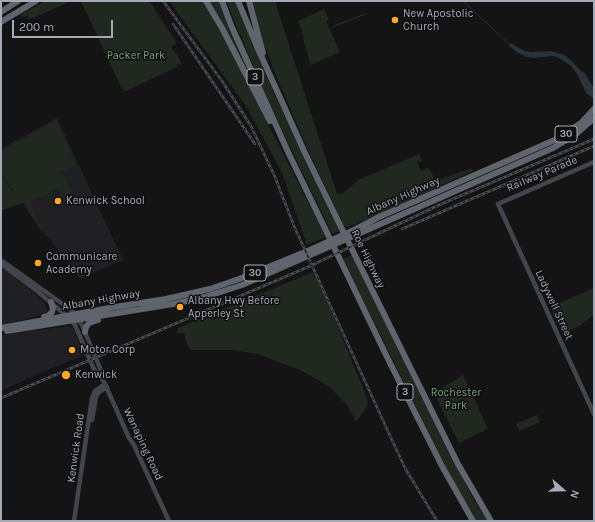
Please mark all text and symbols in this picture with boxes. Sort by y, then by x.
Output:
place label: New Apostolic Church [403,7,473,33]
scale bar [14,12,115,38]
marker: New Apostolic Church [390,15,400,25]
text: 200 m [19,20,54,34]
park label: Packer Park [107,49,165,63]
road number: 3 [247,69,263,85]
road number: 30 [555,126,577,142]
street label: Railway Parade [505,153,579,195]
street label: Albany Highway [364,174,442,218]
place label: Kenwick School [66,194,145,208]
marker: Kenwick School [53,196,63,206]
street label: Roe Highway [348,228,388,290]
place label: Communicare Academy [46,250,117,276]
marker: Communicare Academy [33,258,43,268]
road number: 30 [244,265,266,281]
street label: Ladywell Street [532,268,576,342]
street label: Albany Highway [61,287,141,313]
place label: Albany Hwy Before Apperley St [188,294,279,320]
marker: Albany Hwy Before Apperley St [175,302,185,312]
place label: Motor Corp [80,343,135,357]
marker: Motor Corp [67,345,77,355]
place label: Kenwick [75,368,117,382]
marker: Kenwick [60,369,72,381]
road number: 3 [397,384,413,400]
park label: Rochester Park [431,386,481,412]
street label: Wanaping Road [120,406,166,482]
street label: Kenwick Road [65,412,87,484]
north arrow [543,470,583,510]
text: N [567,488,582,500]

